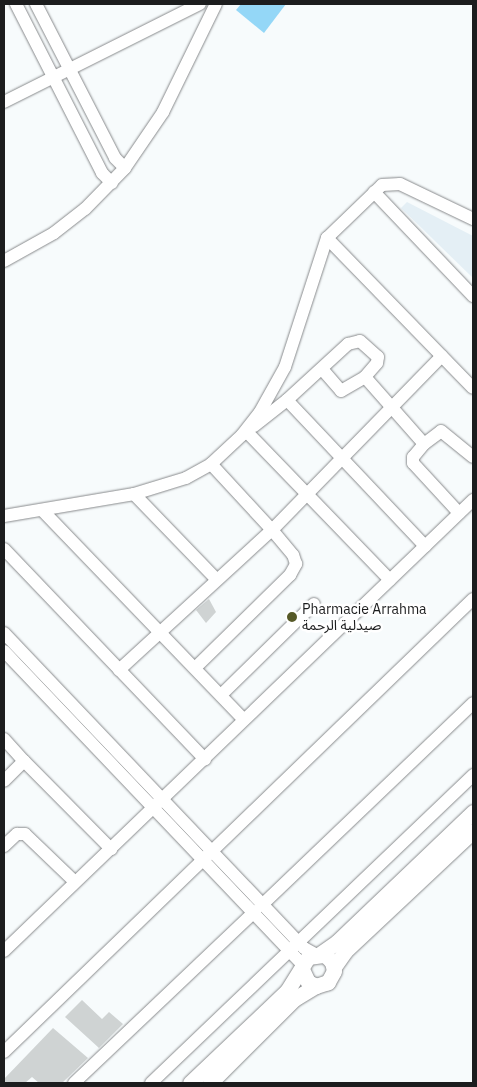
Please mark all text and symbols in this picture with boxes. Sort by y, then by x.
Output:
place label: Pharmacie Arrahma صيدلية الرحمة [302,601,427,634]
marker: Pharmacie Arrahma صيدلية الرحمة [286,611,298,623]

